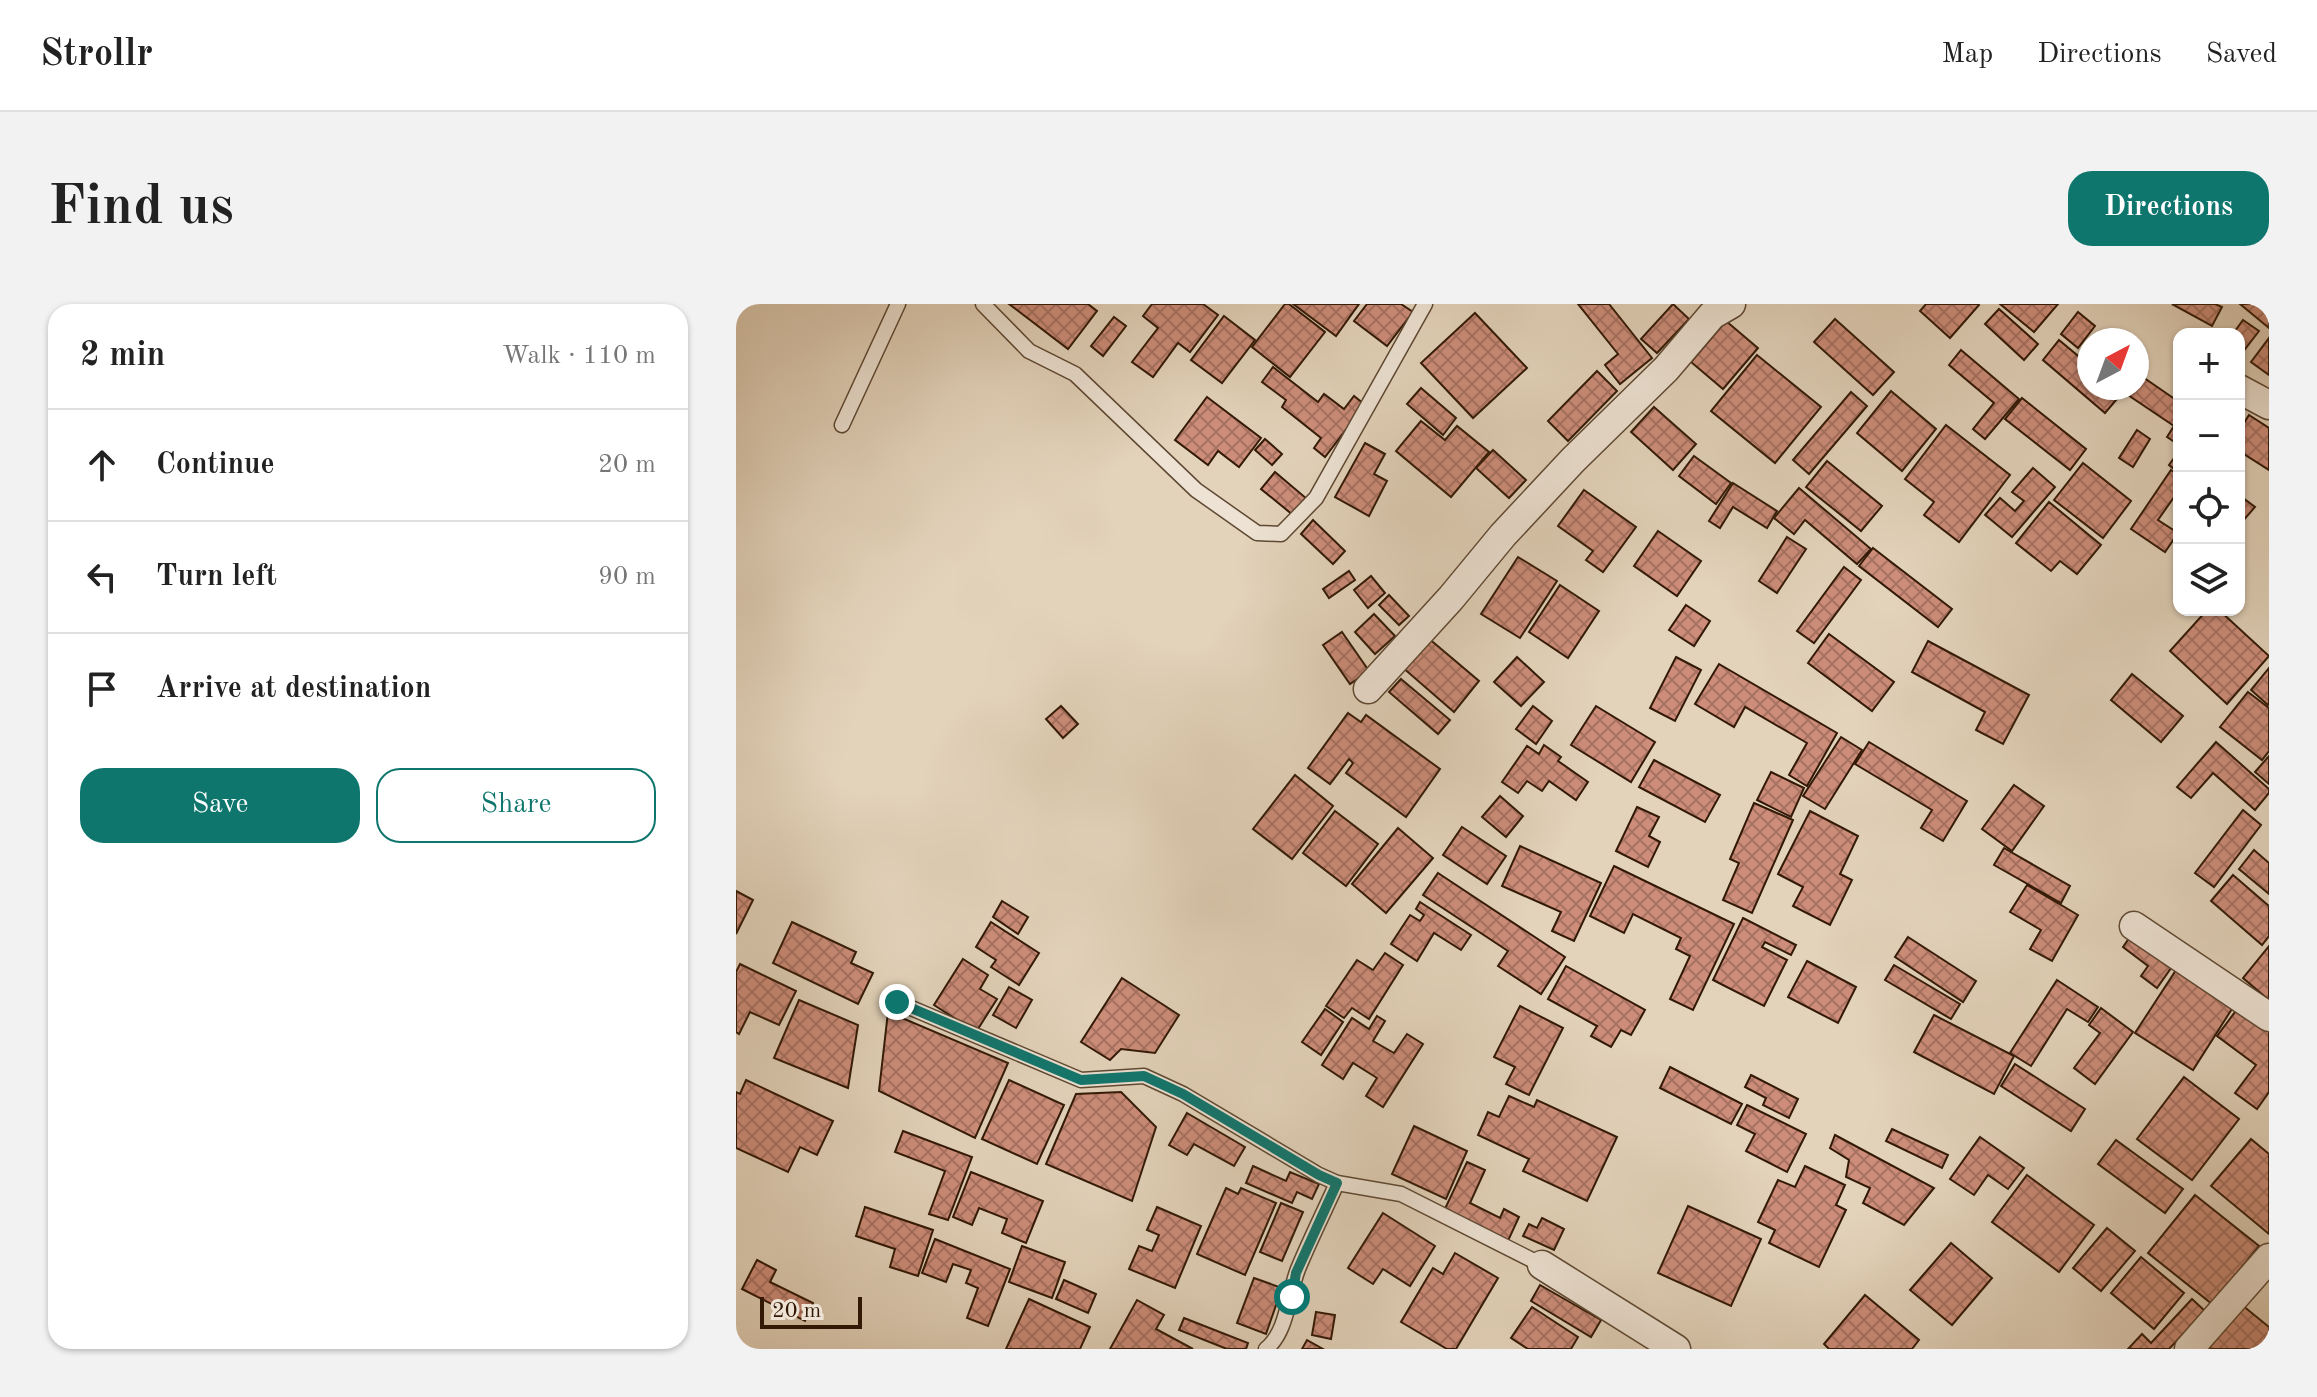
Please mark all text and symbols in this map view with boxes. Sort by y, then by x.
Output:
text: Strollr [40,36,153,74]
text: Map [1941,41,1993,69]
text: Directions [2037,41,2162,69]
text: Saved [2206,41,2277,69]
button: Directions [2068,171,2269,246]
text: Find us [48,180,234,236]
north arrow [2077,328,2149,400]
map controls [2173,328,2245,616]
button: + [2173,328,2245,400]
text: 2 min [80,339,165,373]
text: Walk · 110 m [502,343,656,369]
button: − [2173,400,2245,472]
icon: ahead [80,443,124,487]
text: Continue [156,450,275,480]
text: 20 m [598,452,656,478]
button: locate [2173,472,2245,544]
button: layers [2173,544,2245,616]
icon: left [80,555,124,599]
text: Turn left [156,562,277,592]
text: 90 m [598,564,656,590]
icon: arrive [80,667,124,711]
text: Arrive at destination [156,674,431,704]
button: Save [80,768,360,843]
button: Share [376,768,656,843]
route end [879,984,915,1020]
route start [1274,1279,1310,1315]
scale bar [760,1293,862,1329]
text: 20 m [772,1300,821,1322]

